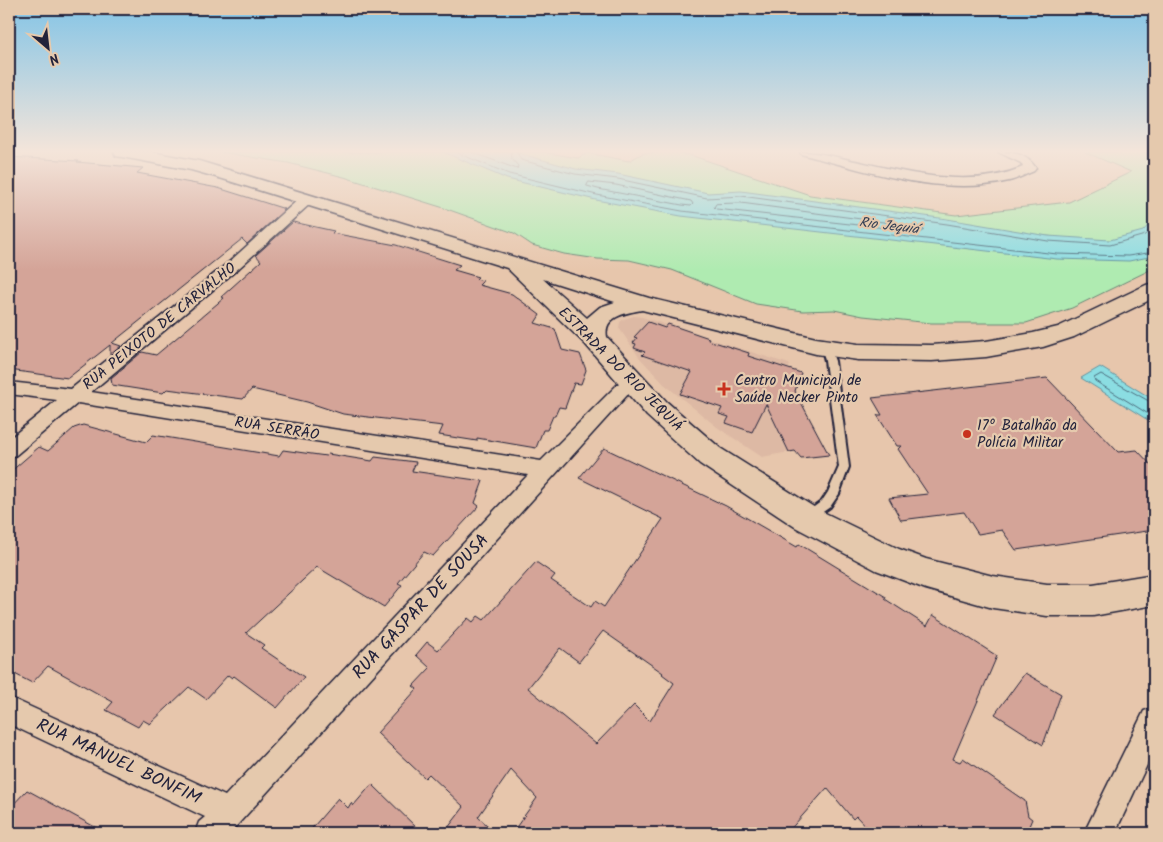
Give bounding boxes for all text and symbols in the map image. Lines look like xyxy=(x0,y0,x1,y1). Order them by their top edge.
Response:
north arrow xyxy=(22,22,72,72)
text: N xyxy=(44,47,63,70)
water label: Rio Jequiá xyxy=(858,211,924,241)
street label: RUA PEIXOTO DE CARVALHO xyxy=(77,257,242,397)
street label: ESTRADA DO RIO JEQUIÁ xyxy=(552,301,689,438)
place label: Centro Municipal de Saúde Necker Pinto xyxy=(735,369,862,410)
marker: Centro Municipal de Saúde Necker Pinto xyxy=(717,382,731,396)
street label: RUA SERRÃO xyxy=(233,410,321,448)
place label: 17º Batalhão da Polícia Militar xyxy=(977,414,1077,455)
marker: 17º Batalhão da Polícia Militar xyxy=(961,428,973,440)
street label: RUA GASPAR DE SOUSA xyxy=(345,527,497,687)
street label: RUA MANUEL BONFIM xyxy=(31,711,206,814)

